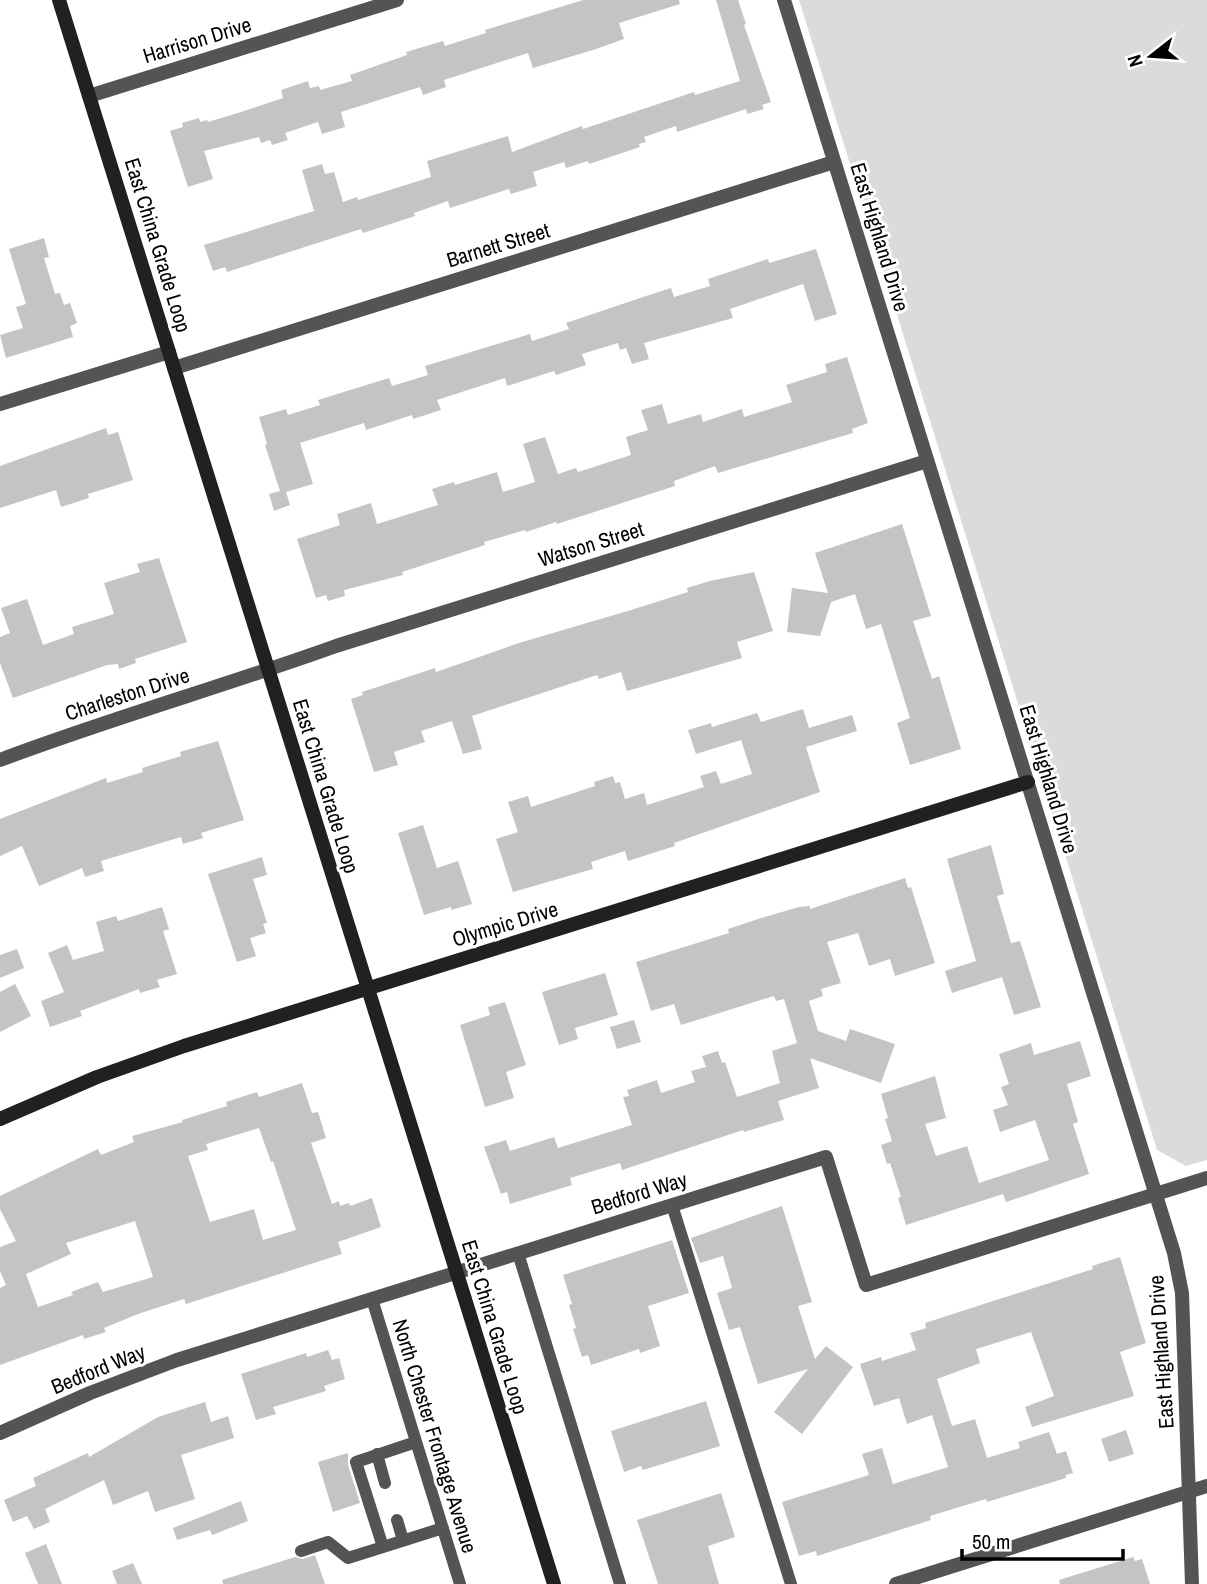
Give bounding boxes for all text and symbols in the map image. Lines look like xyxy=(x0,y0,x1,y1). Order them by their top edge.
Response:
street label: Harrison Drive xyxy=(139,10,255,70)
north arrow xyxy=(1116,21,1186,91)
text: N xyxy=(1121,52,1149,70)
street label: East China Grade Loop xyxy=(118,154,198,336)
street label: East Highland Drive xyxy=(844,159,916,315)
street label: Barnett Street xyxy=(443,216,553,274)
street label: Watson Street xyxy=(535,514,647,574)
street label: Charleston Drive xyxy=(61,660,193,728)
street label: East China Grade Loop xyxy=(286,695,366,877)
street label: East Highland Drive xyxy=(1013,701,1085,857)
street label: Olympic Drive xyxy=(449,894,561,954)
street label: Bedford Way xyxy=(587,1165,691,1221)
street label: East China Grade Loop xyxy=(455,1236,535,1418)
street label: East Highland Drive xyxy=(1141,1274,1181,1430)
street label: North Chester Frontage Avenue xyxy=(386,1316,484,1556)
street label: Bedford Way xyxy=(47,1337,150,1401)
scale bar xyxy=(962,1518,1123,1562)
text: 50 m xyxy=(972,1527,1010,1556)

